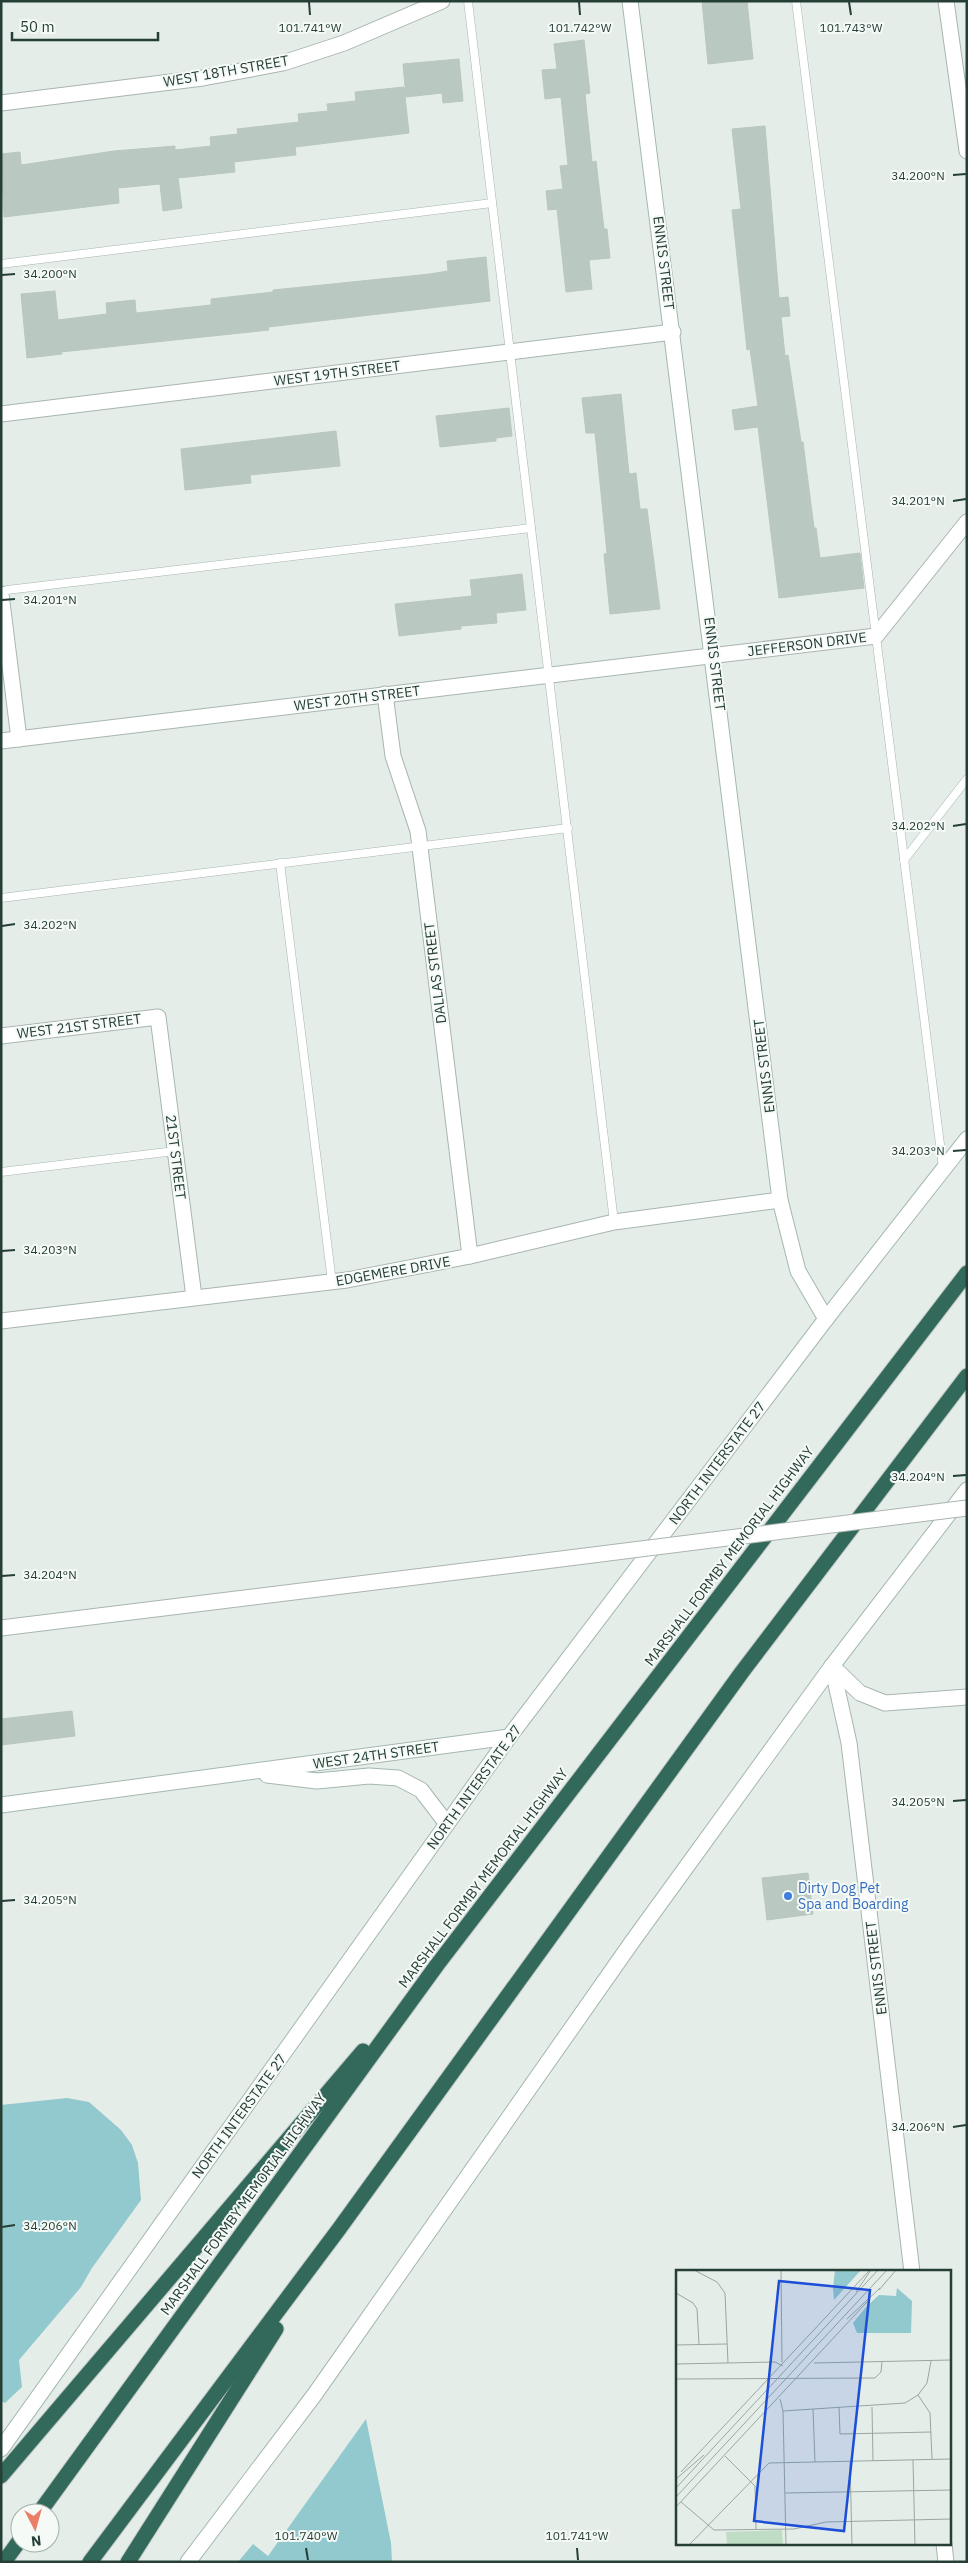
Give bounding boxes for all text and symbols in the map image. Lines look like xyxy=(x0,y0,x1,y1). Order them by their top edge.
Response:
scale bar xyxy=(12,10,159,42)
text: 50 m xyxy=(20,17,55,36)
text: 101.741°W xyxy=(279,20,342,35)
text: 101.742°W xyxy=(549,20,612,35)
text: 101.743°W xyxy=(820,20,883,35)
street label: WEST 18TH STREET xyxy=(162,51,290,91)
text: 34.200°N xyxy=(891,168,945,183)
street label: ENNIS STREET xyxy=(649,215,679,311)
text: 34.200°N xyxy=(23,266,77,281)
street label: WEST 19TH STREET xyxy=(273,356,401,390)
text: 34.201°N xyxy=(891,493,945,508)
text: 34.201°N xyxy=(23,592,77,607)
street label: ENNIS STREET xyxy=(700,616,730,712)
street label: JEFFERSON DRIVE xyxy=(746,628,868,660)
street label: WEST 20TH STREET xyxy=(293,681,421,715)
text: 34.202°N xyxy=(891,818,945,833)
text: 34.202°N xyxy=(23,917,77,932)
street label: DALLAS STREET xyxy=(420,921,450,1025)
street label: WEST 21ST STREET xyxy=(16,1009,142,1043)
street label: ENNIS STREET xyxy=(749,1018,779,1114)
street label: 21ST STREET xyxy=(162,1114,190,1200)
text: 34.203°N xyxy=(891,1143,945,1158)
text: 34.203°N xyxy=(23,1242,77,1257)
street label: EDGEMERE DRIVE xyxy=(334,1252,452,1290)
street label: NORTH INTERSTATE 27 xyxy=(665,1398,769,1528)
street label: MARSHALL FORMBY MEMORIAL HIGHWAY xyxy=(640,1442,818,1669)
text: 34.204°N xyxy=(891,1469,945,1484)
text: 34.204°N xyxy=(23,1567,77,1582)
street label: NORTH INTERSTATE 27 xyxy=(423,1721,525,1853)
street label: WEST 24TH STREET xyxy=(312,1737,440,1773)
street label: MARSHALL FORMBY MEMORIAL HIGHWAY xyxy=(394,1764,572,1991)
text: 34.205°N xyxy=(891,1794,945,1809)
place label: Dirty Dog Pet Spa and Boarding xyxy=(798,1879,909,1913)
marker: Dirty Dog Pet Spa and Boarding xyxy=(782,1890,794,1902)
text: 34.205°N xyxy=(23,1892,77,1907)
street label: ENNIS STREET xyxy=(861,1920,891,2016)
street label: NORTH INTERSTATE 27 xyxy=(188,2050,290,2182)
street label: MARSHALL FORMBY MEMORIAL HIGHWAY xyxy=(156,2089,330,2319)
text: 34.206°N xyxy=(891,2119,945,2134)
text: 34.206°N xyxy=(23,2218,77,2233)
inset map xyxy=(676,2270,950,2546)
north arrow xyxy=(10,2503,60,2553)
text: 101.740°W xyxy=(275,2528,338,2543)
text: 101.741°W xyxy=(546,2528,609,2543)
text: N xyxy=(30,2531,42,2550)

